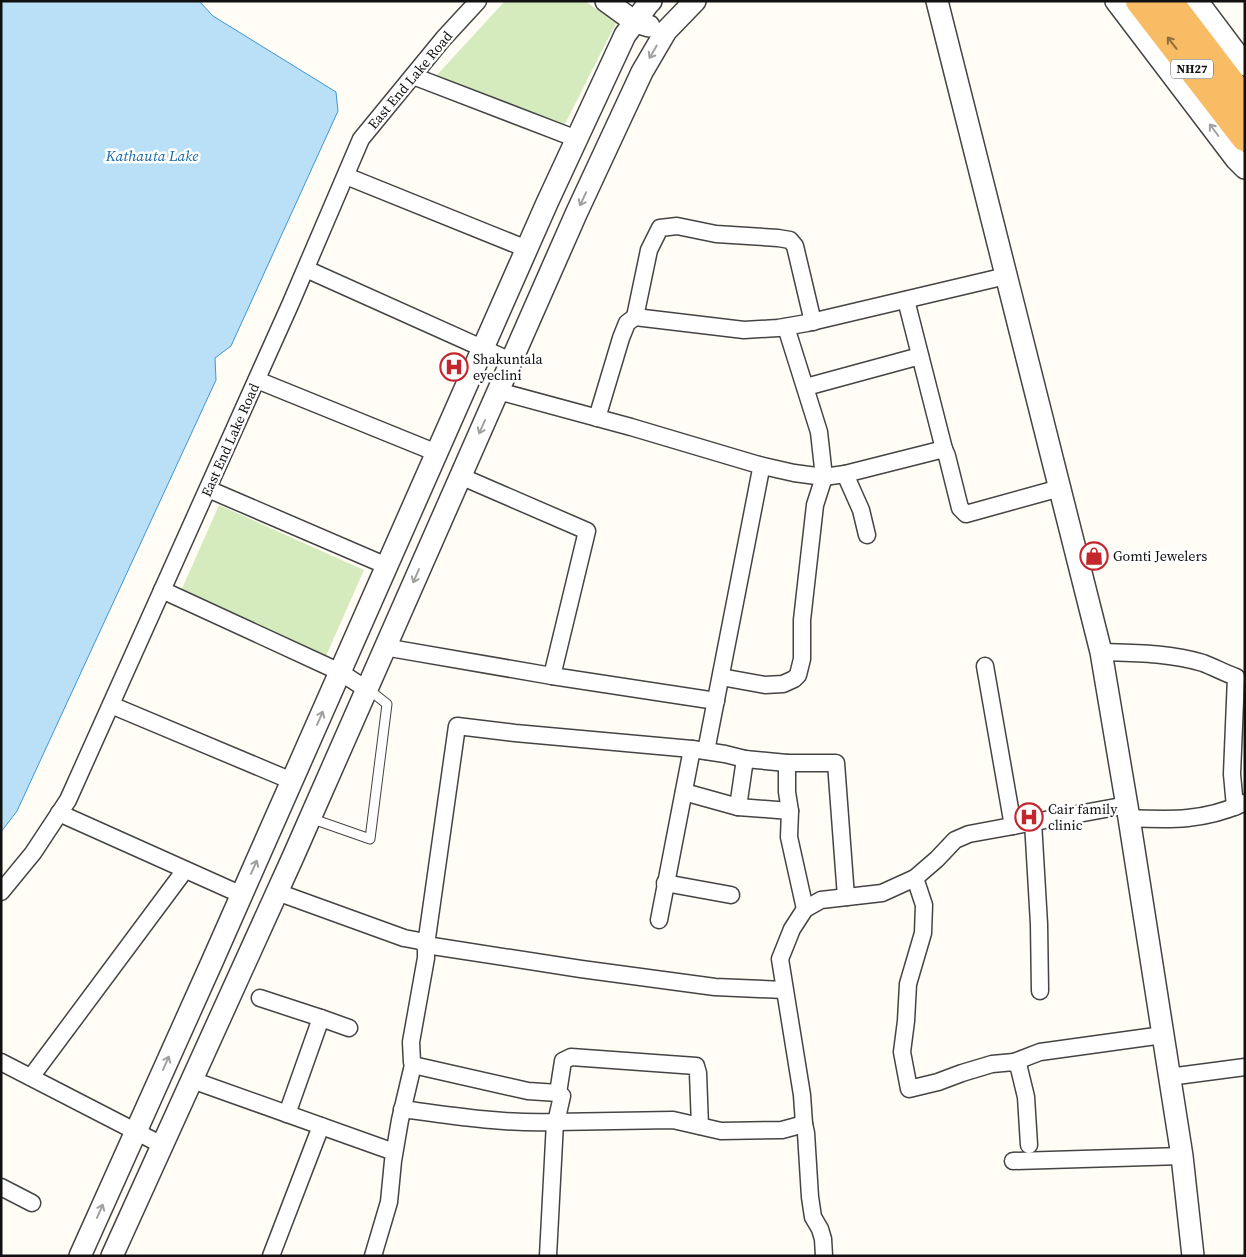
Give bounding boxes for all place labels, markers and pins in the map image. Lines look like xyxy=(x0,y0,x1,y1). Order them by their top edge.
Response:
place label: Shakuntala eyeclini xyxy=(473,349,544,385)
hospital icon: Shakuntala eyeclini xyxy=(439,352,469,382)
shop icon: Gomti Jewelers xyxy=(1079,541,1109,571)
place label: Gomti Jewelers xyxy=(1113,546,1207,566)
place label: Cair family clinic xyxy=(1048,799,1118,835)
hospital icon: Cair family clinic xyxy=(1014,802,1044,832)

